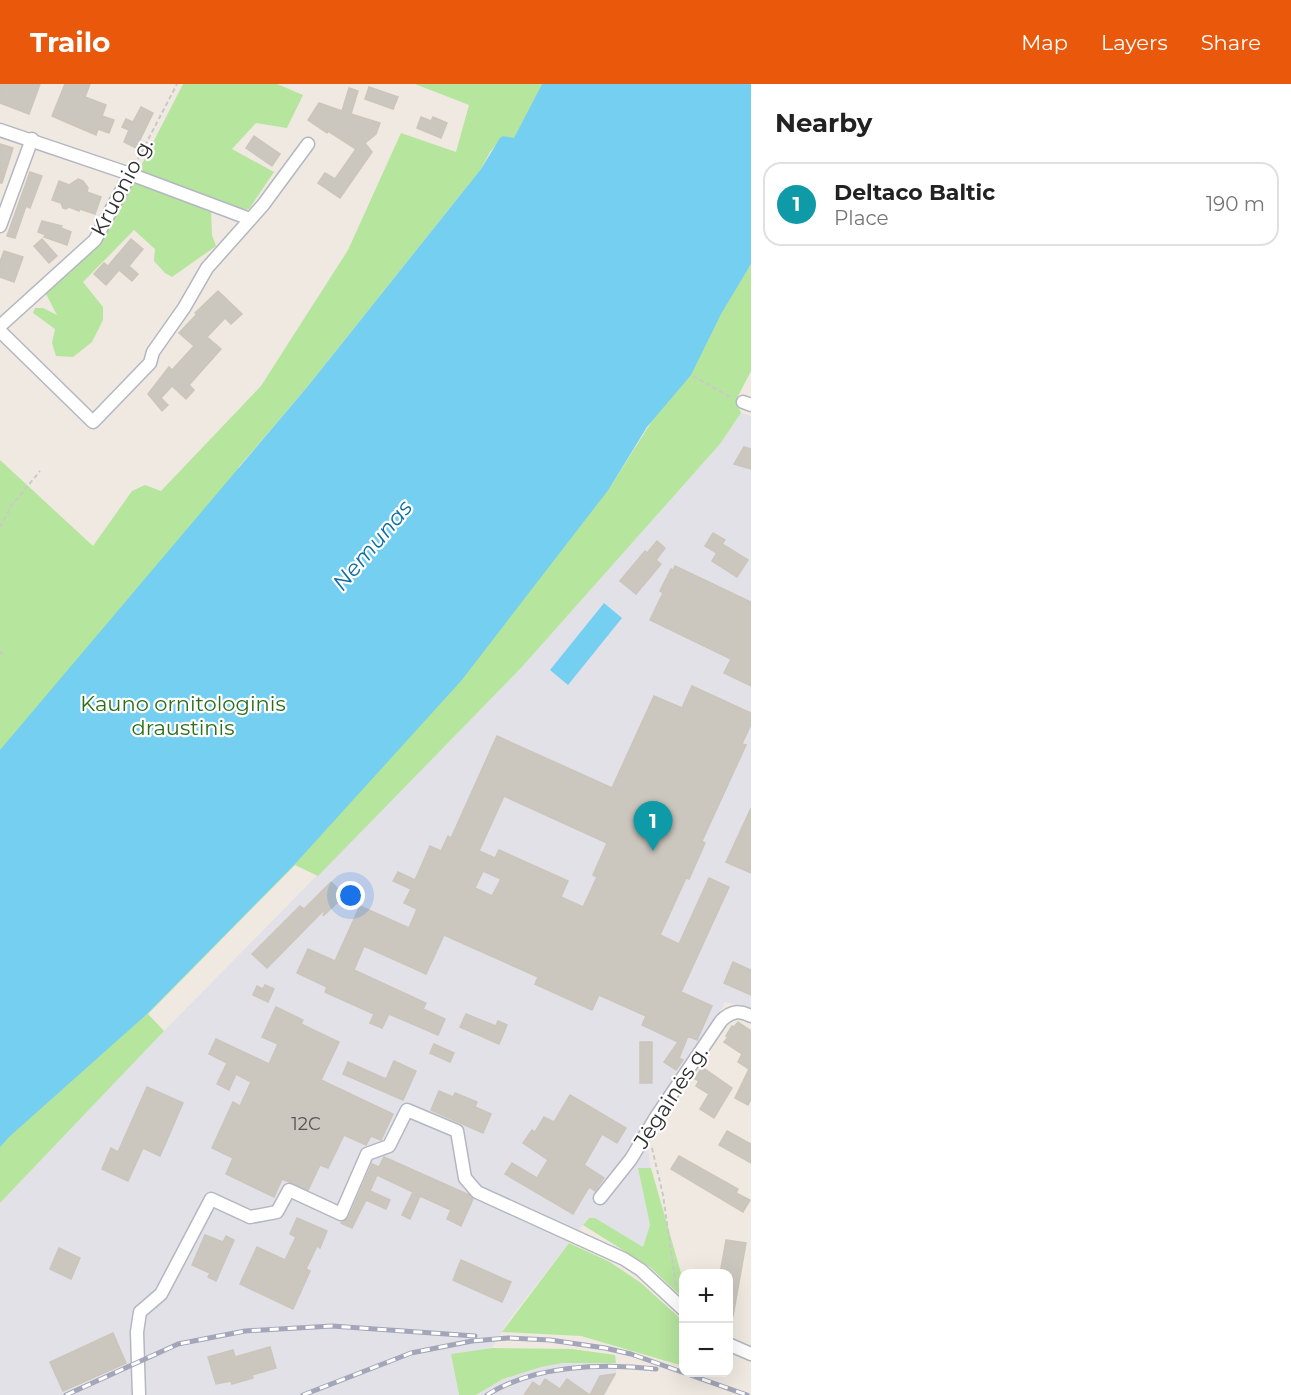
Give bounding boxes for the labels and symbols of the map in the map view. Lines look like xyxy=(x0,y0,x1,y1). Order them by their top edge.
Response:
street label: Kruonio g. xyxy=(85,133,158,240)
water label: Nemunas xyxy=(327,494,418,596)
park label: Kauno ornitologinis draustinis xyxy=(80,691,286,740)
pin: 1 xyxy=(634,802,672,851)
your location xyxy=(336,881,365,910)
street label: Jėgainės g. xyxy=(628,1041,713,1153)
house number: 12C xyxy=(291,1113,321,1135)

